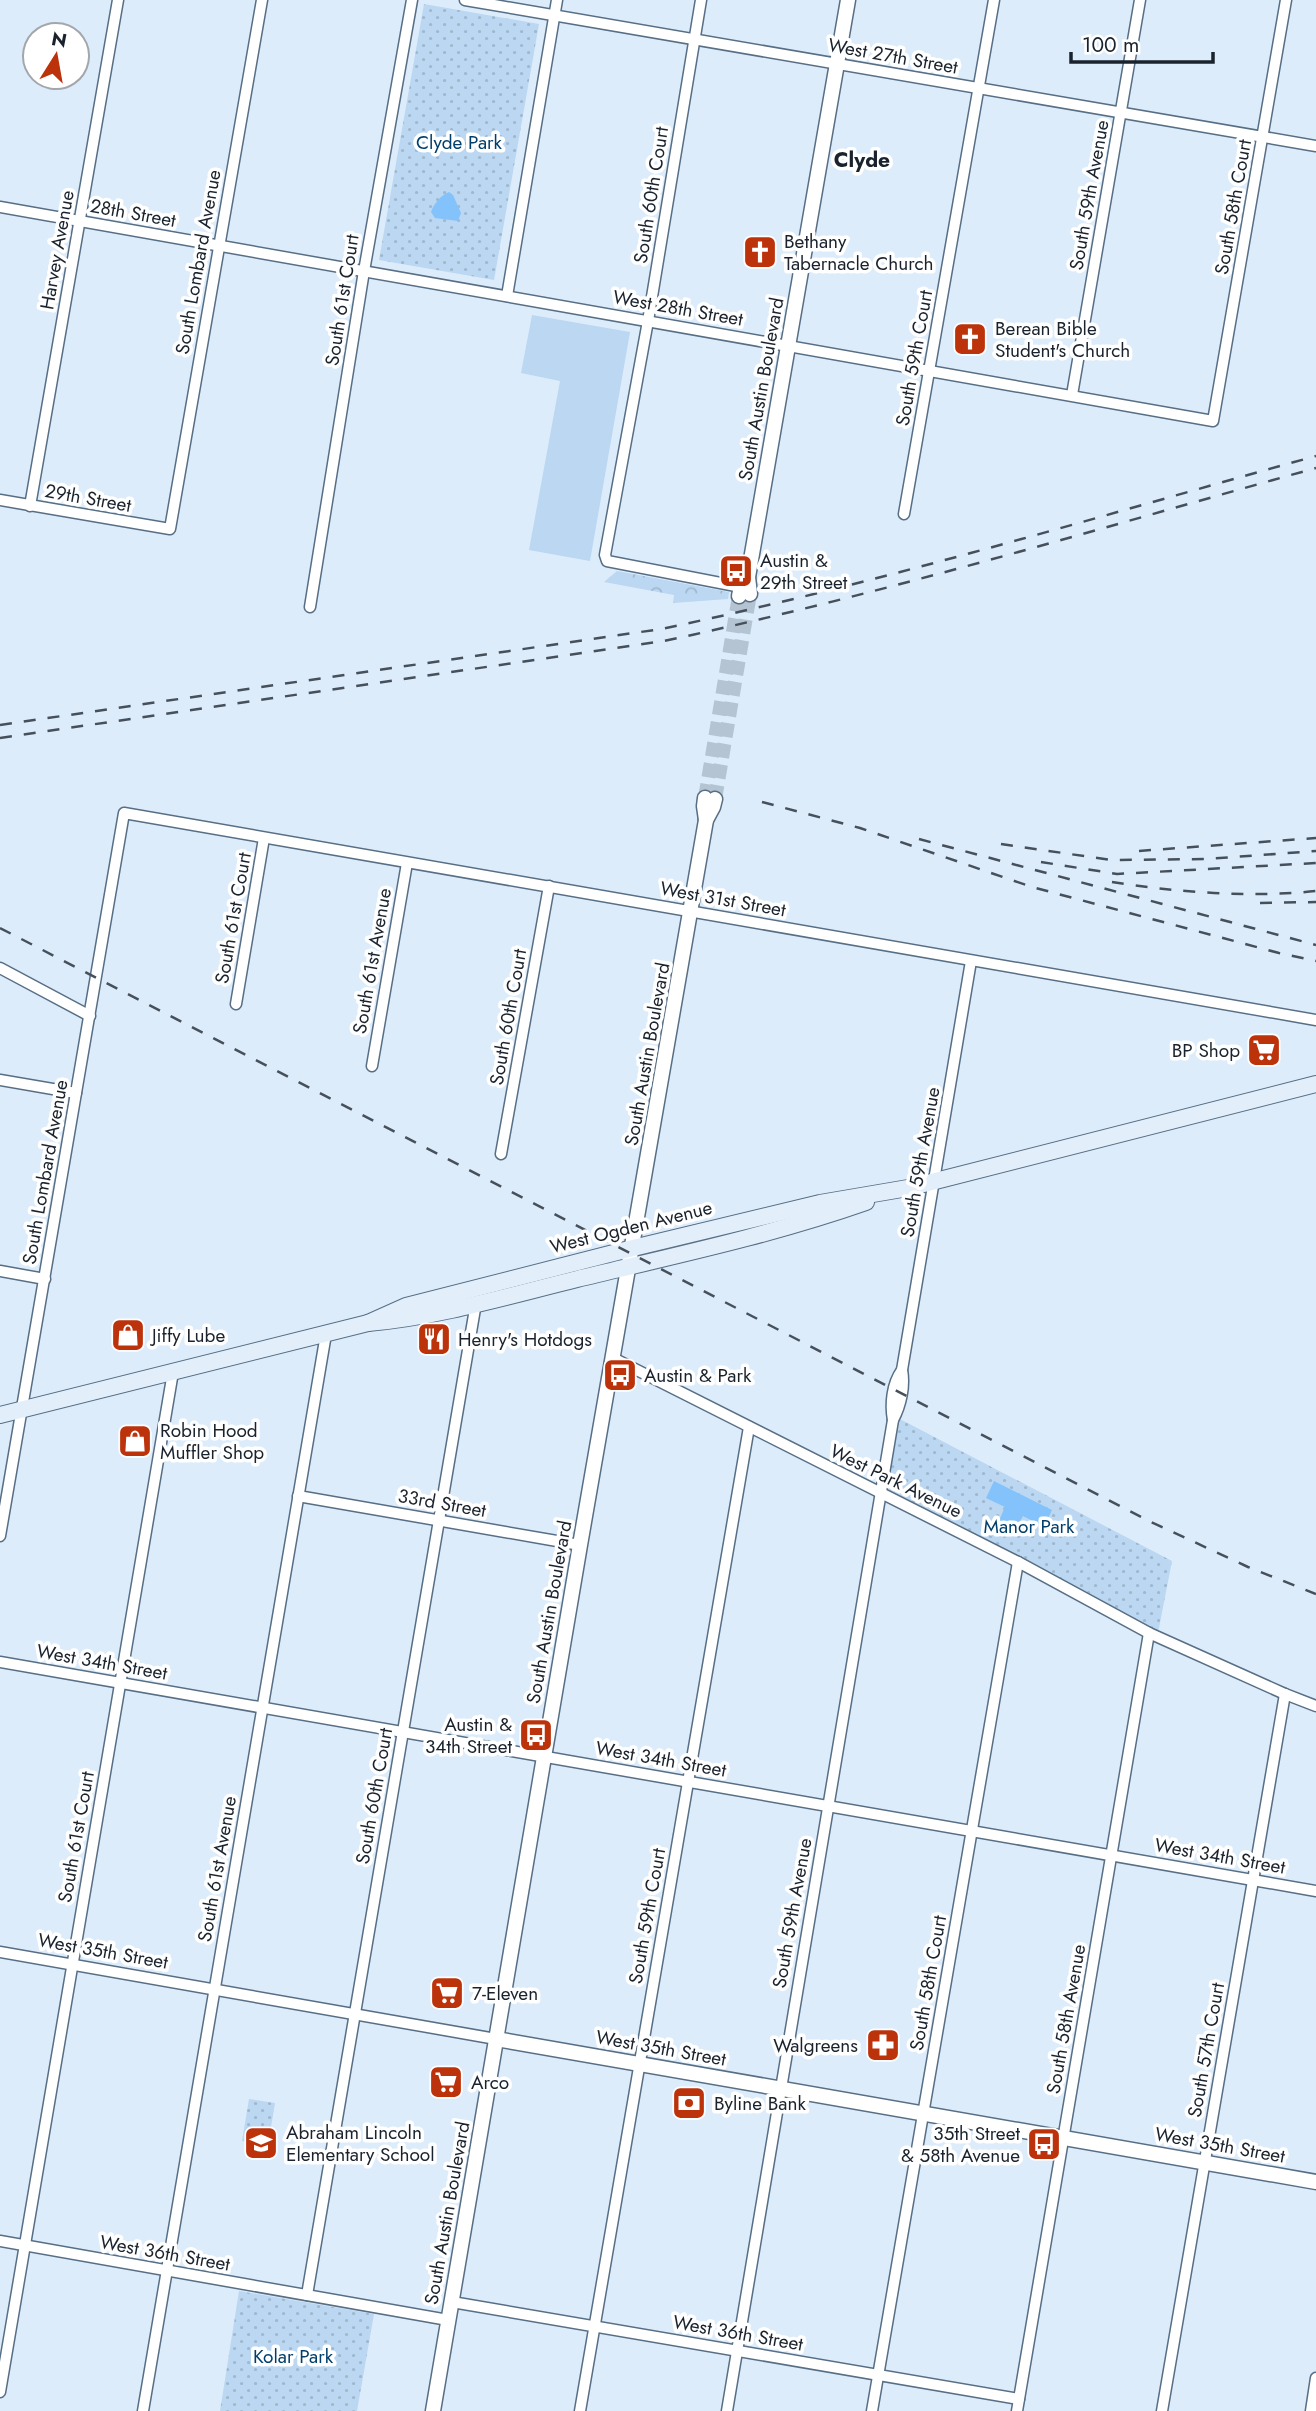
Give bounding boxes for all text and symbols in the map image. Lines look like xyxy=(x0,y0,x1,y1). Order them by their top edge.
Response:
north arrow xyxy=(21,21,91,91)
scale bar xyxy=(1071,21,1213,65)
text: N xyxy=(49,25,69,54)
text: 100 m xyxy=(1082,30,1139,60)
street label: West 27th Street xyxy=(826,31,960,81)
street label: South 59th Avenue xyxy=(1063,118,1116,272)
street label: South 60th Court xyxy=(627,124,675,265)
park label: Clyde Park xyxy=(416,129,503,156)
street label: South 58th Court xyxy=(1208,137,1258,277)
district label: Clyde xyxy=(834,145,890,175)
street label: South Lombard Avenue xyxy=(168,167,228,356)
street label: Harvey Avenue xyxy=(33,188,81,312)
street label: 28th Street xyxy=(88,192,178,234)
place label: Bethany Tabernacle Church xyxy=(784,228,934,277)
street label: South 61st Court xyxy=(318,232,366,368)
church icon: Bethany Tabernacle Church xyxy=(741,233,779,271)
street label: West 28th Street xyxy=(611,283,746,333)
street label: South 59th Court xyxy=(889,288,939,428)
street label: South Austin Boulevard xyxy=(732,295,790,483)
place label: Berean Bible Student's Church xyxy=(995,315,1130,364)
church icon: Berean Bible Student's Church xyxy=(951,320,989,358)
street label: 29th Street xyxy=(43,477,134,519)
place label: Austin & 29th Street xyxy=(760,547,848,596)
bus stop icon: Austin & 29th Street xyxy=(717,552,755,590)
street label: South 61st Court xyxy=(208,850,258,986)
street label: West 31st Street xyxy=(658,875,788,923)
street label: South 61st Avenue xyxy=(346,886,398,1036)
street label: South 60th Court xyxy=(483,946,533,1087)
street label: South Austin Boulevard xyxy=(618,960,676,1148)
supermarket icon: BP Shop xyxy=(1245,1031,1283,1069)
place label: BP Shop xyxy=(1172,1037,1240,1064)
street label: South Lombard Avenue xyxy=(15,1077,75,1266)
street label: South 59th Avenue xyxy=(894,1085,947,1239)
street label: West Ogden Avenue xyxy=(547,1194,715,1260)
shop icon: Jiffy Lube xyxy=(109,1316,147,1354)
restaurant icon: Henry's Hotdogs xyxy=(415,1320,453,1358)
place label: Jiffy Lube xyxy=(149,1322,225,1349)
place label: Henry's Hotdogs xyxy=(458,1326,592,1353)
bus stop icon: Austin & Park xyxy=(601,1356,639,1394)
place label: Austin & Park xyxy=(644,1362,752,1389)
place label: Robin Hood Muffler Shop xyxy=(160,1417,264,1466)
shop icon: Robin Hood Muffler Shop xyxy=(116,1422,154,1460)
street label: West Park Avenue xyxy=(825,1437,967,1525)
street label: 33rd Street xyxy=(396,1482,489,1524)
park label: Manor Park xyxy=(984,1513,1075,1540)
street label: South Austin Boulevard xyxy=(520,1518,578,1706)
street label: West 34th Street xyxy=(35,1637,170,1687)
place label: Austin & 34th Street xyxy=(425,1711,512,1760)
bus stop icon: Austin & 34th Street xyxy=(517,1716,555,1754)
street label: South 60th Court xyxy=(349,1725,399,1866)
street label: West 34th Street xyxy=(594,1734,729,1784)
street label: South 61st Court xyxy=(51,1769,101,1905)
street label: South 61st Avenue xyxy=(191,1794,243,1944)
street label: West 34th Street xyxy=(1153,1831,1288,1881)
street label: South 59th Avenue xyxy=(766,1836,819,1990)
street label: South 59th Court xyxy=(622,1846,672,1986)
street label: South 58th Court xyxy=(903,1913,953,2053)
street label: West 35th Street xyxy=(36,1926,171,1976)
street label: South 58th Avenue xyxy=(1040,1942,1092,2096)
supermarket icon: 7-Eleven xyxy=(428,1974,466,2012)
place label: 7-Eleven xyxy=(472,1980,538,2007)
street label: South 57th Court xyxy=(1181,1980,1231,2119)
street label: West 35th Street xyxy=(594,2023,729,2073)
pharmacy icon: Walgreens xyxy=(864,2026,902,2064)
place label: Walgreens xyxy=(773,2032,858,2059)
supermarket icon: Arco xyxy=(427,2063,465,2101)
place label: Arco xyxy=(471,2069,509,2096)
bank icon: Byline Bank xyxy=(670,2084,708,2122)
place label: Byline Bank xyxy=(714,2090,806,2117)
place label: Abraham Lincoln Elementary School xyxy=(286,2119,435,2168)
street label: South Austin Boulevard xyxy=(418,2119,476,2307)
place label: 35th Street & 58th Avenue xyxy=(901,2120,1020,2169)
street label: West 35th Street xyxy=(1153,2120,1288,2170)
school or university icon: Abraham Lincoln Elementary School xyxy=(242,2124,280,2162)
bus stop icon: 35th Street & 58th Avenue xyxy=(1025,2125,1063,2163)
street label: West 36th Street xyxy=(98,2228,233,2278)
street label: West 36th Street xyxy=(671,2308,806,2358)
park label: Kolar Park xyxy=(253,2343,334,2370)

